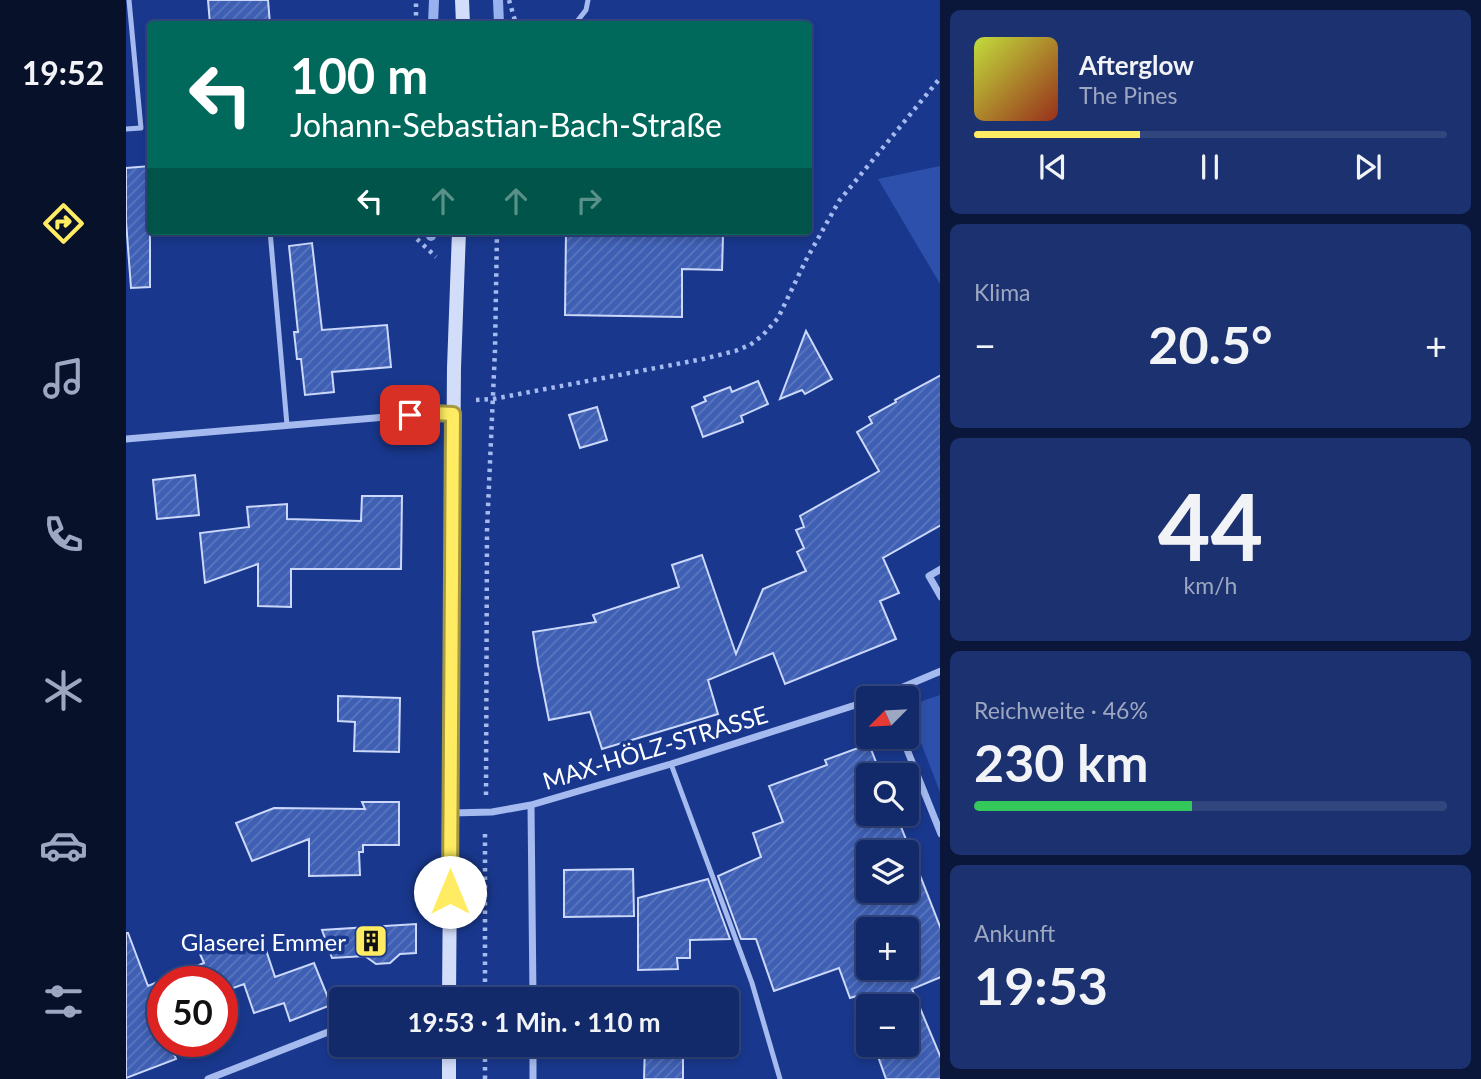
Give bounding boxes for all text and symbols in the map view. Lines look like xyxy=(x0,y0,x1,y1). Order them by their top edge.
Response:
text: 100 m xyxy=(290,46,428,104)
icon: left xyxy=(175,49,266,140)
text: Afterglow xyxy=(1079,49,1194,81)
text: 19:52 xyxy=(22,53,104,92)
text: The Pines xyxy=(1079,81,1177,109)
text: Johann-Sebastian-Bach-Straße xyxy=(290,105,722,144)
icon: previous xyxy=(1034,148,1072,186)
icon: pause xyxy=(1191,148,1229,186)
icon: next xyxy=(1349,148,1387,186)
icon: left xyxy=(351,182,389,220)
icon: ahead xyxy=(424,182,462,220)
icon: ahead xyxy=(497,182,535,220)
icon: right xyxy=(570,182,608,220)
icon: directions xyxy=(39,199,88,248)
text: Klima xyxy=(974,278,1031,306)
text: 20.5° xyxy=(1148,313,1273,375)
text: − xyxy=(974,322,996,368)
text: + xyxy=(1425,322,1447,368)
icon: music xyxy=(39,354,88,403)
pin xyxy=(380,385,440,445)
icon: arrive xyxy=(391,396,429,434)
text: 44 xyxy=(1158,471,1263,580)
icon: phone xyxy=(39,510,88,559)
text: km/h xyxy=(1184,571,1237,599)
icon: climate xyxy=(39,666,88,715)
north arrow xyxy=(856,686,919,749)
map controls xyxy=(856,686,919,1057)
text: Reichweite · 46% xyxy=(974,696,1148,724)
street label: MAX-HÖLZ-STRASSE xyxy=(539,699,771,795)
text: 230 km xyxy=(974,731,1148,793)
button: search xyxy=(856,763,919,826)
icon: car xyxy=(39,821,88,870)
button: layers xyxy=(856,840,919,903)
position arrow xyxy=(413,855,487,929)
button: + xyxy=(856,917,919,980)
text: Ankunft xyxy=(974,919,1055,947)
building icon: Glaserei Emmer xyxy=(352,922,390,960)
place label: Glaserei Emmer xyxy=(181,927,346,956)
text: 19:53 xyxy=(974,954,1108,1016)
speed limit sign: 50 xyxy=(147,966,238,1057)
icon: filters xyxy=(39,977,88,1026)
button: − xyxy=(856,994,919,1057)
text: 19:53 · 1 Min. · 110 m xyxy=(407,1006,661,1038)

